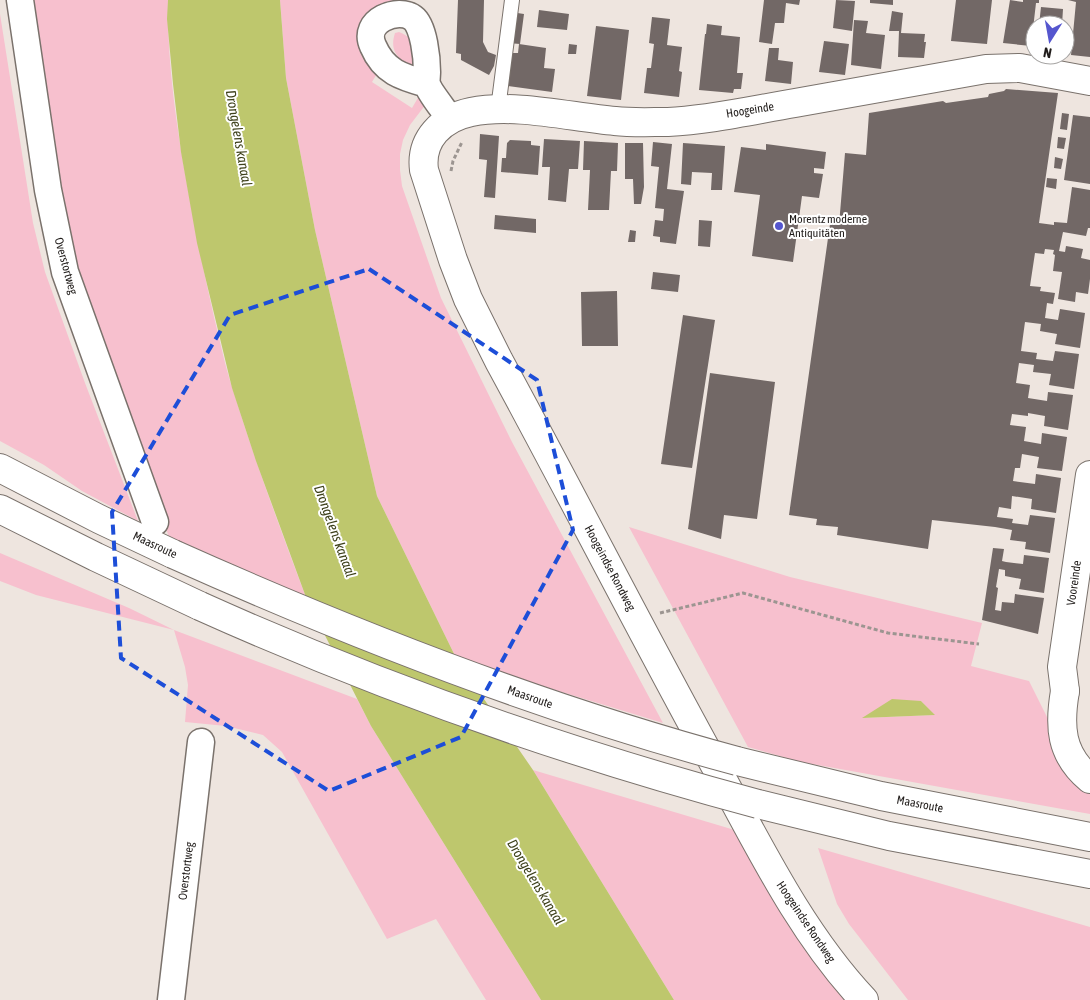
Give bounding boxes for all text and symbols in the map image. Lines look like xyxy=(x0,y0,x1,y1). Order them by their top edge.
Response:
north arrow xyxy=(1025,15,1075,65)
text: N xyxy=(1042,44,1053,61)
water label: Drongelens kanaal xyxy=(223,89,255,187)
street label: Hoogeinde xyxy=(725,99,775,121)
place label: Morentz moderne Antiquitäten xyxy=(789,212,867,240)
marker: Morentz moderne Antiquitäten xyxy=(773,220,785,232)
street label: Overstortweg xyxy=(52,236,81,297)
water label: Drongelens kanaal xyxy=(311,483,359,580)
street label: Hoogeindse Rondweg xyxy=(582,523,639,614)
street label: Maasroute xyxy=(131,529,179,561)
street label: Vooreinde xyxy=(1064,559,1084,607)
street label: Maasroute xyxy=(505,683,555,711)
street label: Maasroute xyxy=(895,793,945,815)
water label: Drongelens kanaal xyxy=(504,836,568,928)
street label: Overstortweg xyxy=(175,840,197,901)
street label: Hoogeindse Rondweg xyxy=(774,879,839,966)

